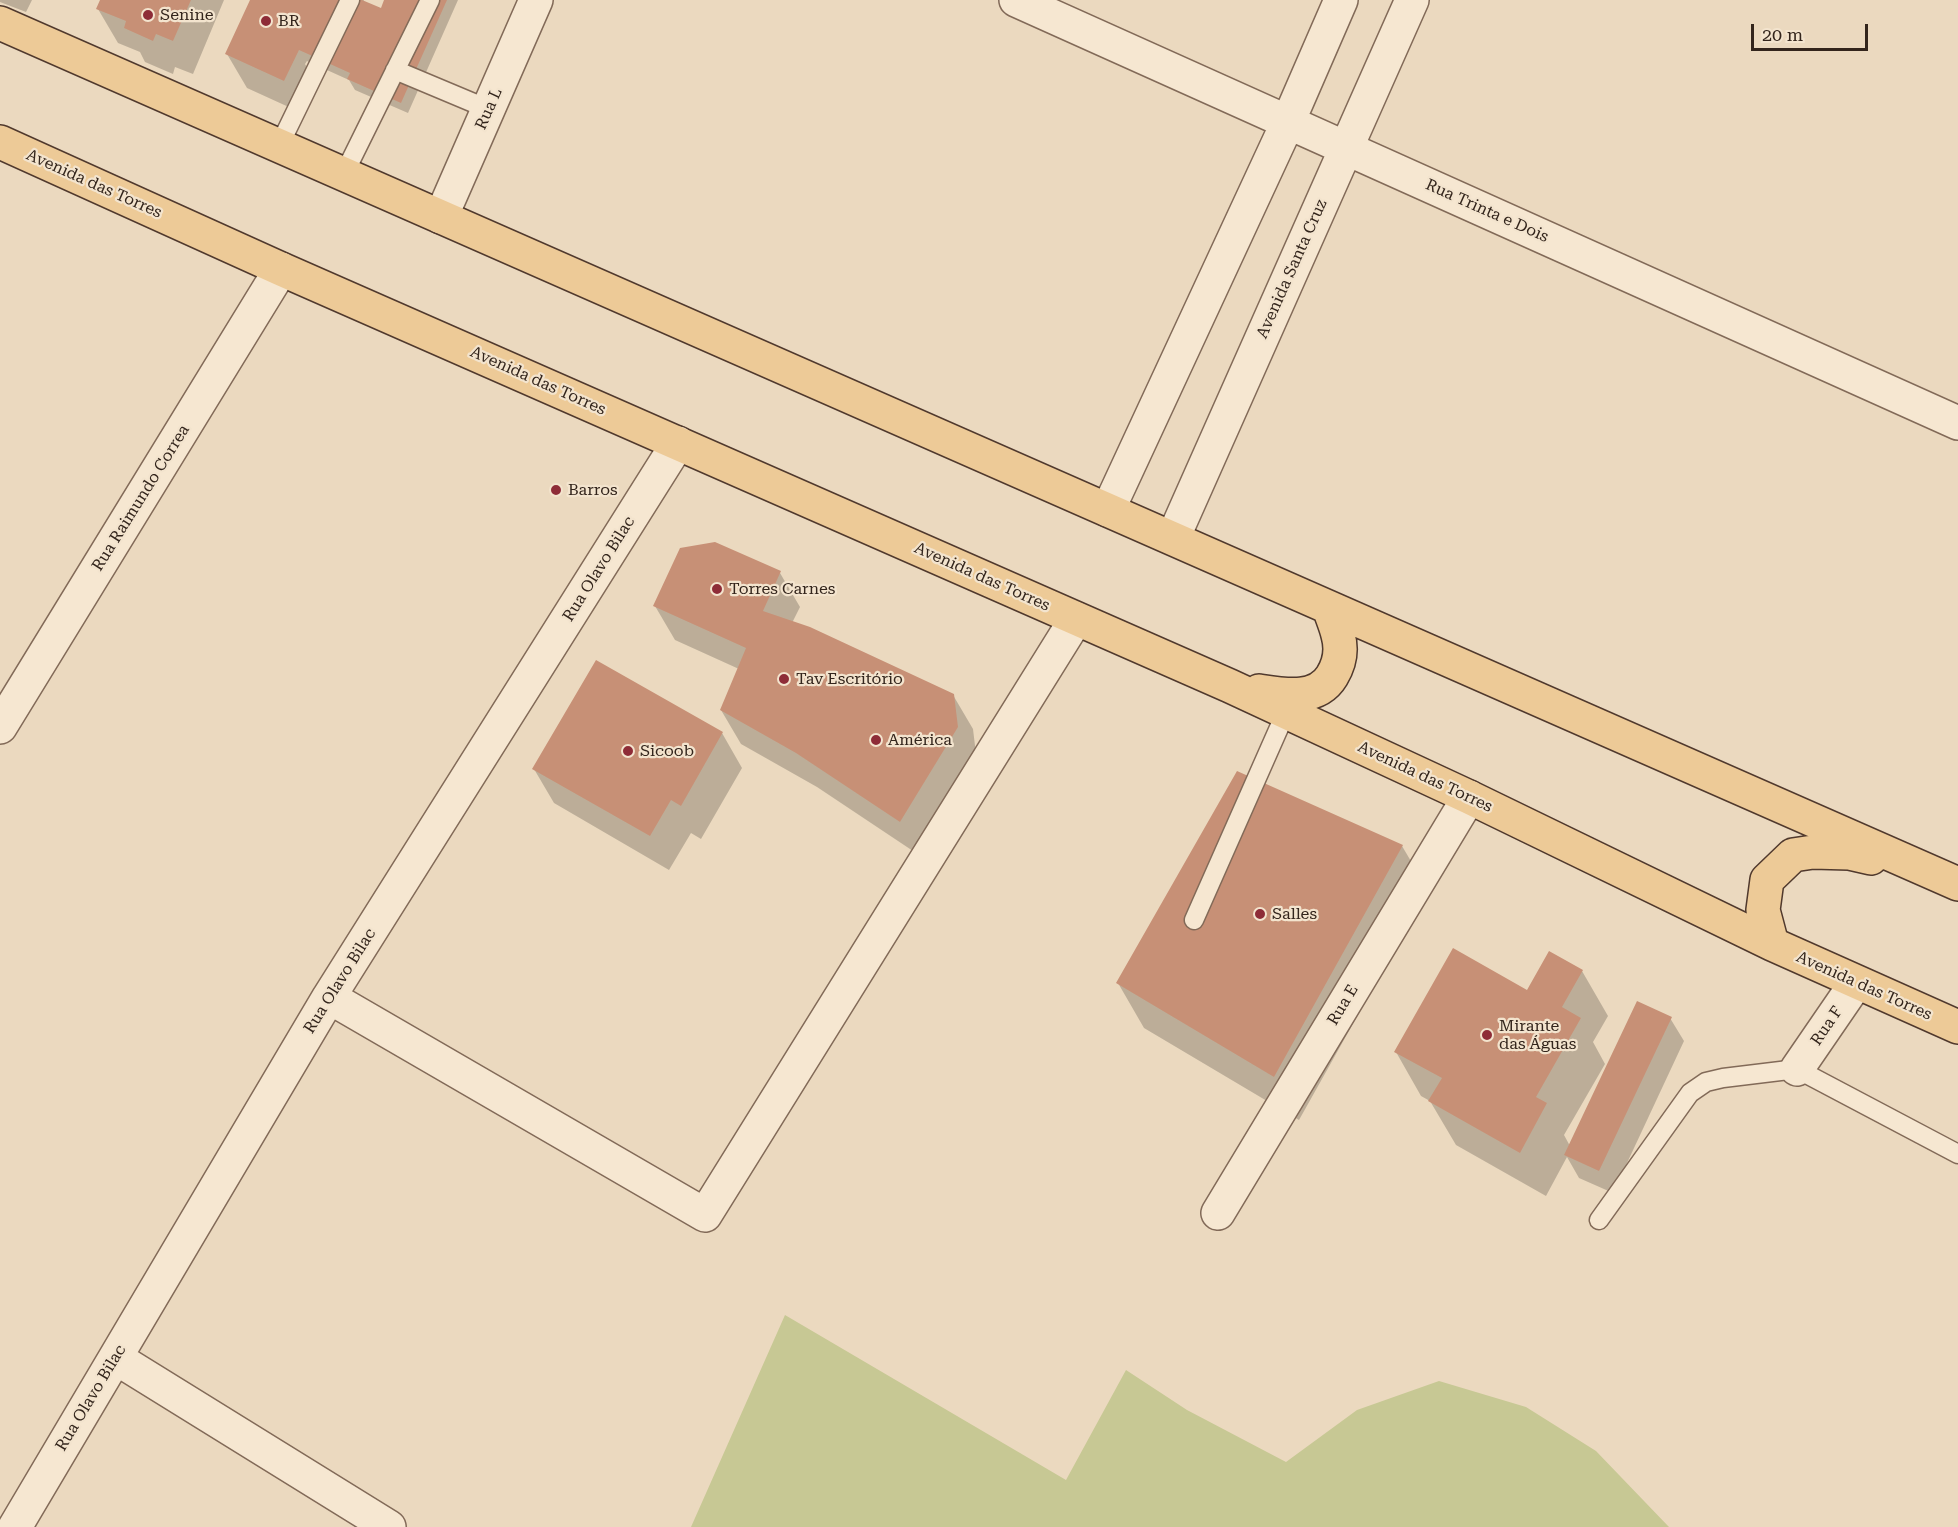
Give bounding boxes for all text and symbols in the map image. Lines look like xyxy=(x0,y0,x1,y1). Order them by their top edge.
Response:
place label: Senine xyxy=(160,5,214,25)
marker: Senine xyxy=(141,8,155,22)
place label: BR xyxy=(278,11,300,31)
scale bar xyxy=(1754,12,1871,50)
marker: BR xyxy=(259,14,273,28)
text: 20 m xyxy=(1762,24,1803,45)
street label: Rua L xyxy=(471,85,507,133)
street label: Avenida das Torres xyxy=(23,145,165,223)
street label: Rua Trinta e Dois xyxy=(1423,175,1551,247)
street label: Avenida Santa Cruz xyxy=(1253,197,1331,341)
street label: Avenida das Torres xyxy=(467,342,609,420)
street label: Rua Raimundo Correa xyxy=(88,421,194,575)
place label: Barros xyxy=(568,480,618,500)
marker: Barros xyxy=(549,483,563,497)
street label: Rua Olavo Bilac xyxy=(559,513,639,625)
street label: Avenida das Torres xyxy=(911,538,1053,616)
place label: Torres Carnes xyxy=(729,579,835,599)
marker: Torres Carnes xyxy=(710,582,724,596)
place label: Tav Escritório xyxy=(796,669,903,689)
marker: Tav Escritório xyxy=(777,672,791,686)
place label: América xyxy=(888,730,952,750)
marker: América xyxy=(869,733,883,747)
street label: Avenida das Torres xyxy=(1355,737,1495,817)
place label: Sicoob xyxy=(640,741,694,761)
marker: Sicoob xyxy=(621,744,635,758)
place label: Salles xyxy=(1272,904,1317,924)
marker: Salles xyxy=(1253,907,1267,921)
street label: Rua Olavo Bilac xyxy=(300,925,380,1037)
street label: Avenida das Torres xyxy=(1793,947,1935,1025)
street label: Rua E xyxy=(1324,981,1362,1029)
street label: Rua F xyxy=(1807,1003,1847,1049)
place label: Mirante das Águas xyxy=(1499,1016,1576,1054)
marker: Mirante das Águas xyxy=(1480,1028,1494,1042)
street label: Rua Olavo Bilac xyxy=(52,1341,130,1455)

